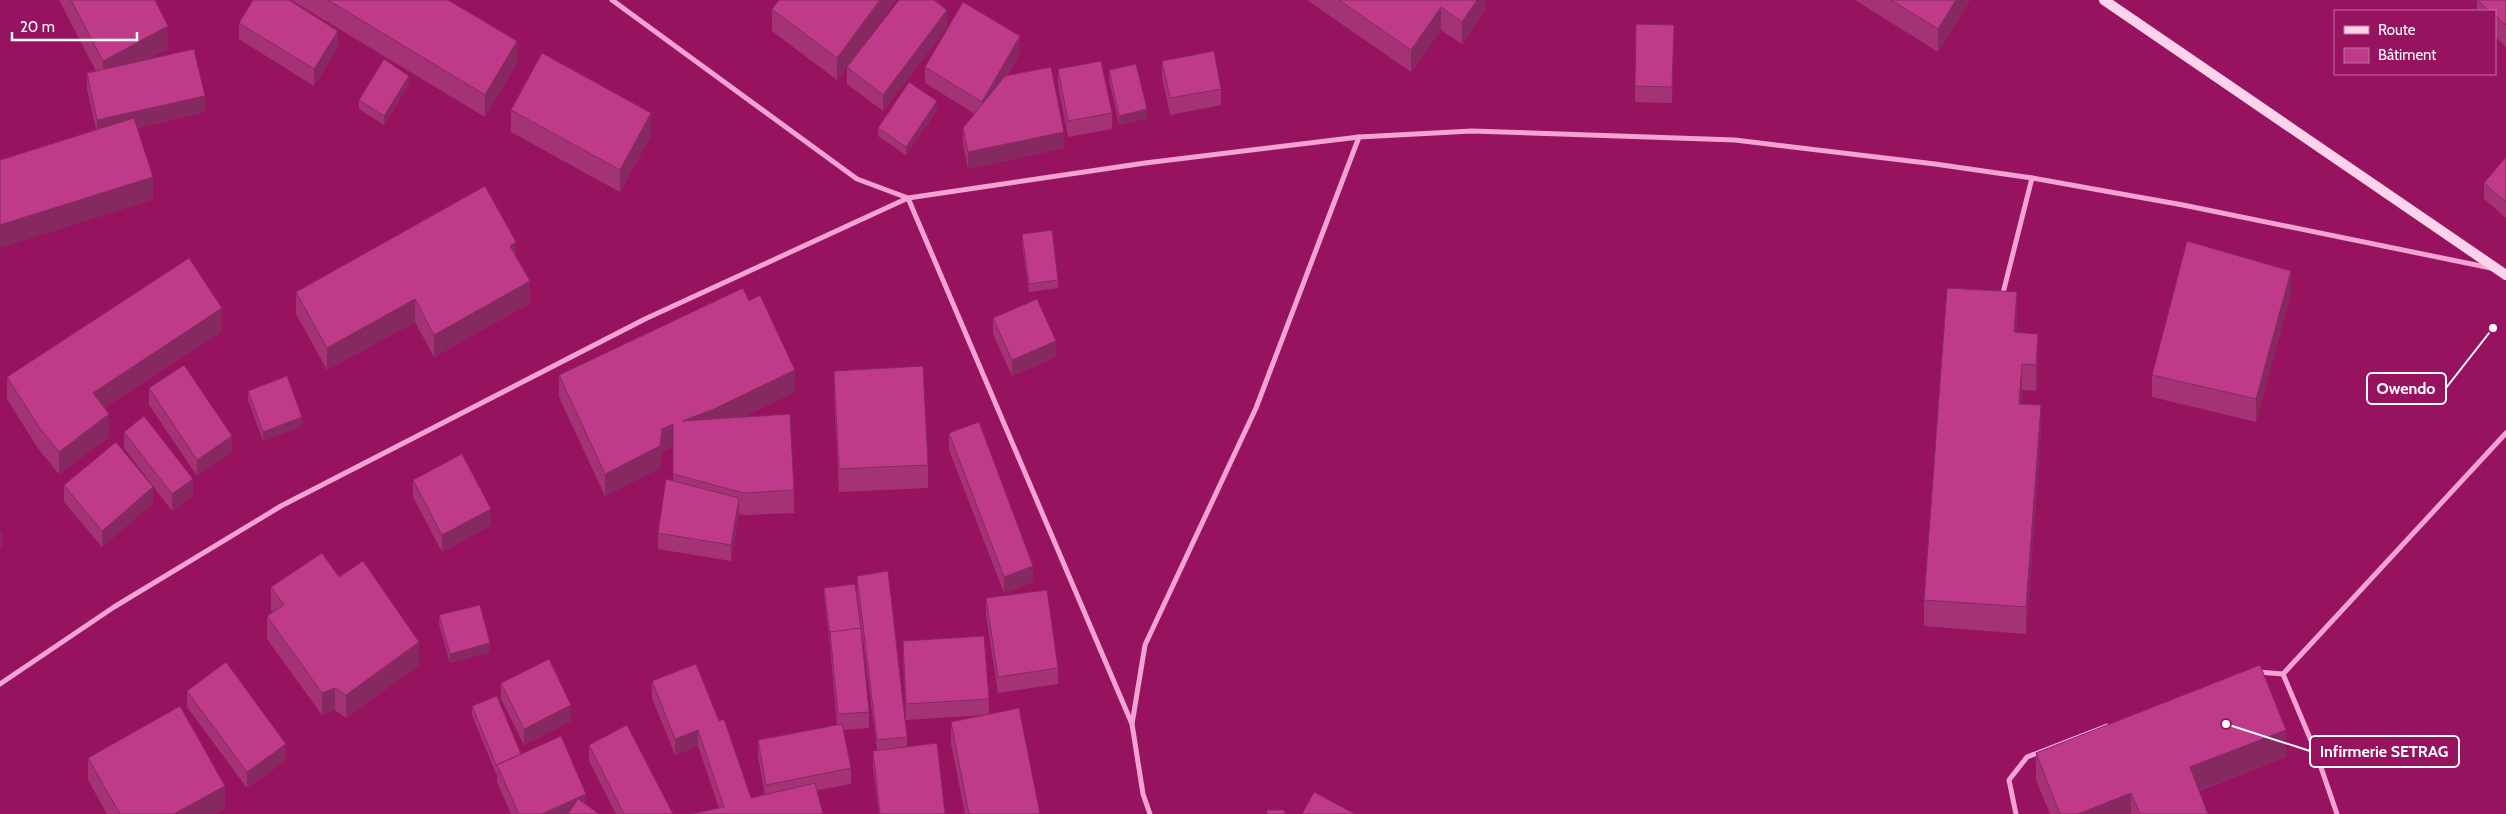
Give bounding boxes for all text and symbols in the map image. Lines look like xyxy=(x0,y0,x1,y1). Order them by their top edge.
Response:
scale bar xyxy=(12,10,138,42)
legend xyxy=(2334,10,2496,75)
text: 20 m xyxy=(20,18,55,36)
text: Route xyxy=(2378,21,2416,39)
text: Bâtiment xyxy=(2378,46,2436,64)
callout: Owendo xyxy=(2367,373,2446,404)
text: Owendo xyxy=(2376,379,2436,398)
callout: Infirmerie SETRAG xyxy=(2310,736,2459,767)
text: Infirmerie SETRAG xyxy=(2320,742,2448,761)

